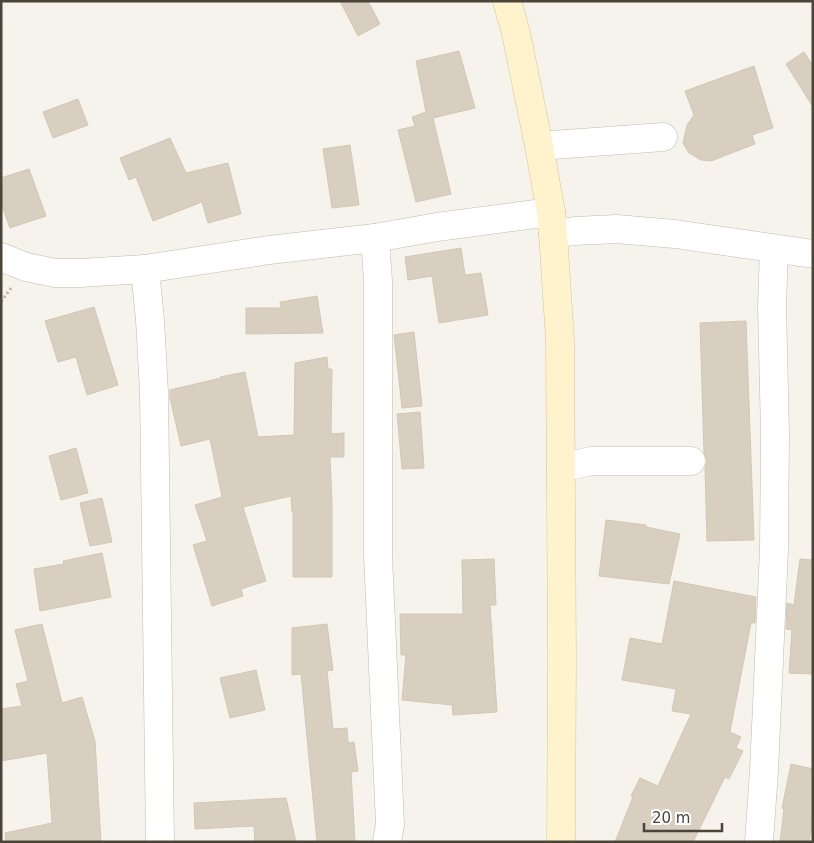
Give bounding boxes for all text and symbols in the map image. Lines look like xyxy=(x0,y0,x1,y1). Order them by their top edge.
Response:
scale bar xyxy=(644,800,722,832)
text: 20 m xyxy=(652,809,690,827)

